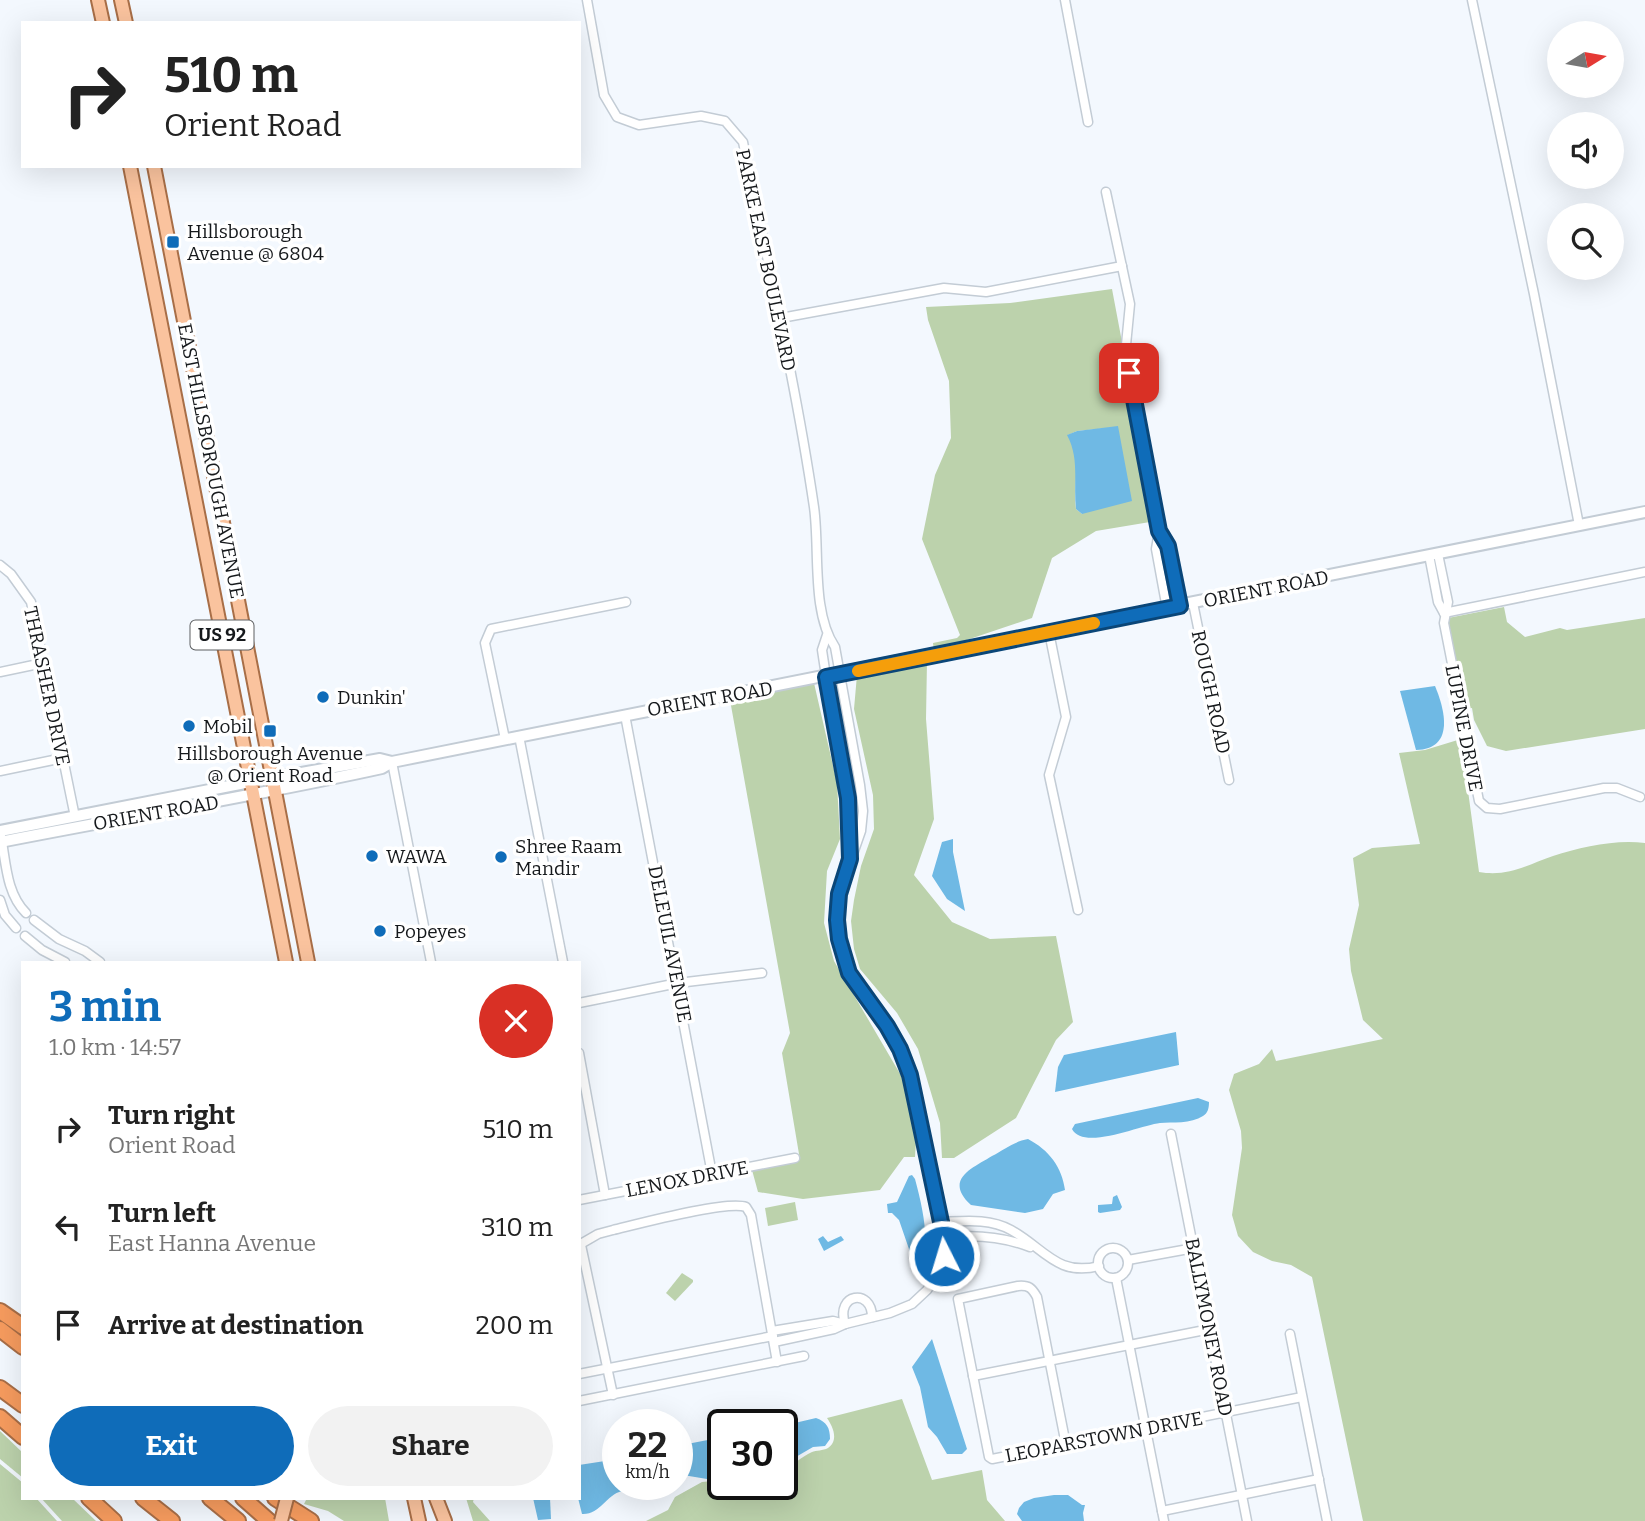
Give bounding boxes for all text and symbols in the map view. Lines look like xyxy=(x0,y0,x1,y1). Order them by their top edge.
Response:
north arrow xyxy=(1547,21,1624,98)
map controls xyxy=(1547,21,1624,280)
text: 510 m xyxy=(164,46,298,105)
icon: right xyxy=(49,49,140,140)
text: Orient Road xyxy=(164,106,342,144)
button: sound xyxy=(1547,112,1624,189)
street label: PARKE EAST BOULEVARD xyxy=(731,147,801,373)
button: search xyxy=(1547,203,1624,280)
place label: Hillsborough Avenue @ 6804 xyxy=(187,220,324,265)
marker: Hillsborough Avenue @ 6804 xyxy=(165,234,181,250)
street label: EAST HILLSBOROUGH AVENUE xyxy=(173,321,249,601)
pin xyxy=(1099,343,1159,403)
icon: arrive xyxy=(1110,354,1148,392)
street label: ORIENT ROAD xyxy=(1201,566,1331,612)
street label: THRASHER DRIVE xyxy=(19,604,75,768)
road number: US 92 xyxy=(190,620,254,650)
street label: ROUGH ROAD xyxy=(1187,628,1235,756)
street label: LUPINE DRIVE xyxy=(1440,663,1488,793)
street label: ORIENT ROAD xyxy=(645,677,775,721)
place label: Dunkin' xyxy=(337,686,406,709)
marker: Dunkin' xyxy=(315,689,331,705)
place label: Mobil xyxy=(203,715,253,738)
marker: Mobil xyxy=(181,718,197,734)
marker: Hillsborough Avenue @ Orient Road xyxy=(262,723,278,739)
place label: Hillsborough Avenue @ Orient Road xyxy=(177,742,363,787)
street label: ORIENT ROAD xyxy=(91,791,221,835)
place label: Shree Raam Mandir xyxy=(515,835,622,880)
place label: WAWA xyxy=(386,845,447,868)
marker: WAWA xyxy=(364,848,380,864)
marker: Shree Raam Mandir xyxy=(493,849,509,865)
street label: DELEUIL AVENUE xyxy=(643,863,697,1025)
place label: Popeyes xyxy=(394,920,466,943)
marker: Popeyes xyxy=(372,923,388,939)
text: 3 min xyxy=(49,982,161,1032)
button: close xyxy=(479,984,553,1058)
text: 1.0 km · 14:57 xyxy=(49,1033,181,1061)
text: Turn right xyxy=(108,1100,235,1131)
icon: right xyxy=(49,1110,87,1148)
text: 510 m xyxy=(482,1114,553,1145)
text: Orient Road xyxy=(108,1131,236,1159)
street label: LENOX DRIVE xyxy=(624,1156,750,1202)
text: Turn left xyxy=(108,1198,216,1229)
icon: left xyxy=(49,1208,87,1246)
text: 310 m xyxy=(481,1212,553,1243)
position arrow xyxy=(907,1219,981,1293)
text: East Hanna Avenue xyxy=(108,1229,316,1257)
street label: BALLYMONEY ROAD xyxy=(1180,1236,1238,1418)
icon: arrive xyxy=(49,1306,87,1344)
text: Arrive at destination xyxy=(108,1310,363,1341)
text: 200 m xyxy=(476,1310,553,1341)
button: Exit xyxy=(49,1406,294,1486)
button: Share xyxy=(308,1406,553,1486)
street label: LEOPARSTOWN DRIVE xyxy=(1003,1407,1205,1467)
speed limit sign: 30 xyxy=(707,1409,798,1500)
text: 22 xyxy=(628,1424,667,1466)
text: km/h xyxy=(625,1461,670,1483)

